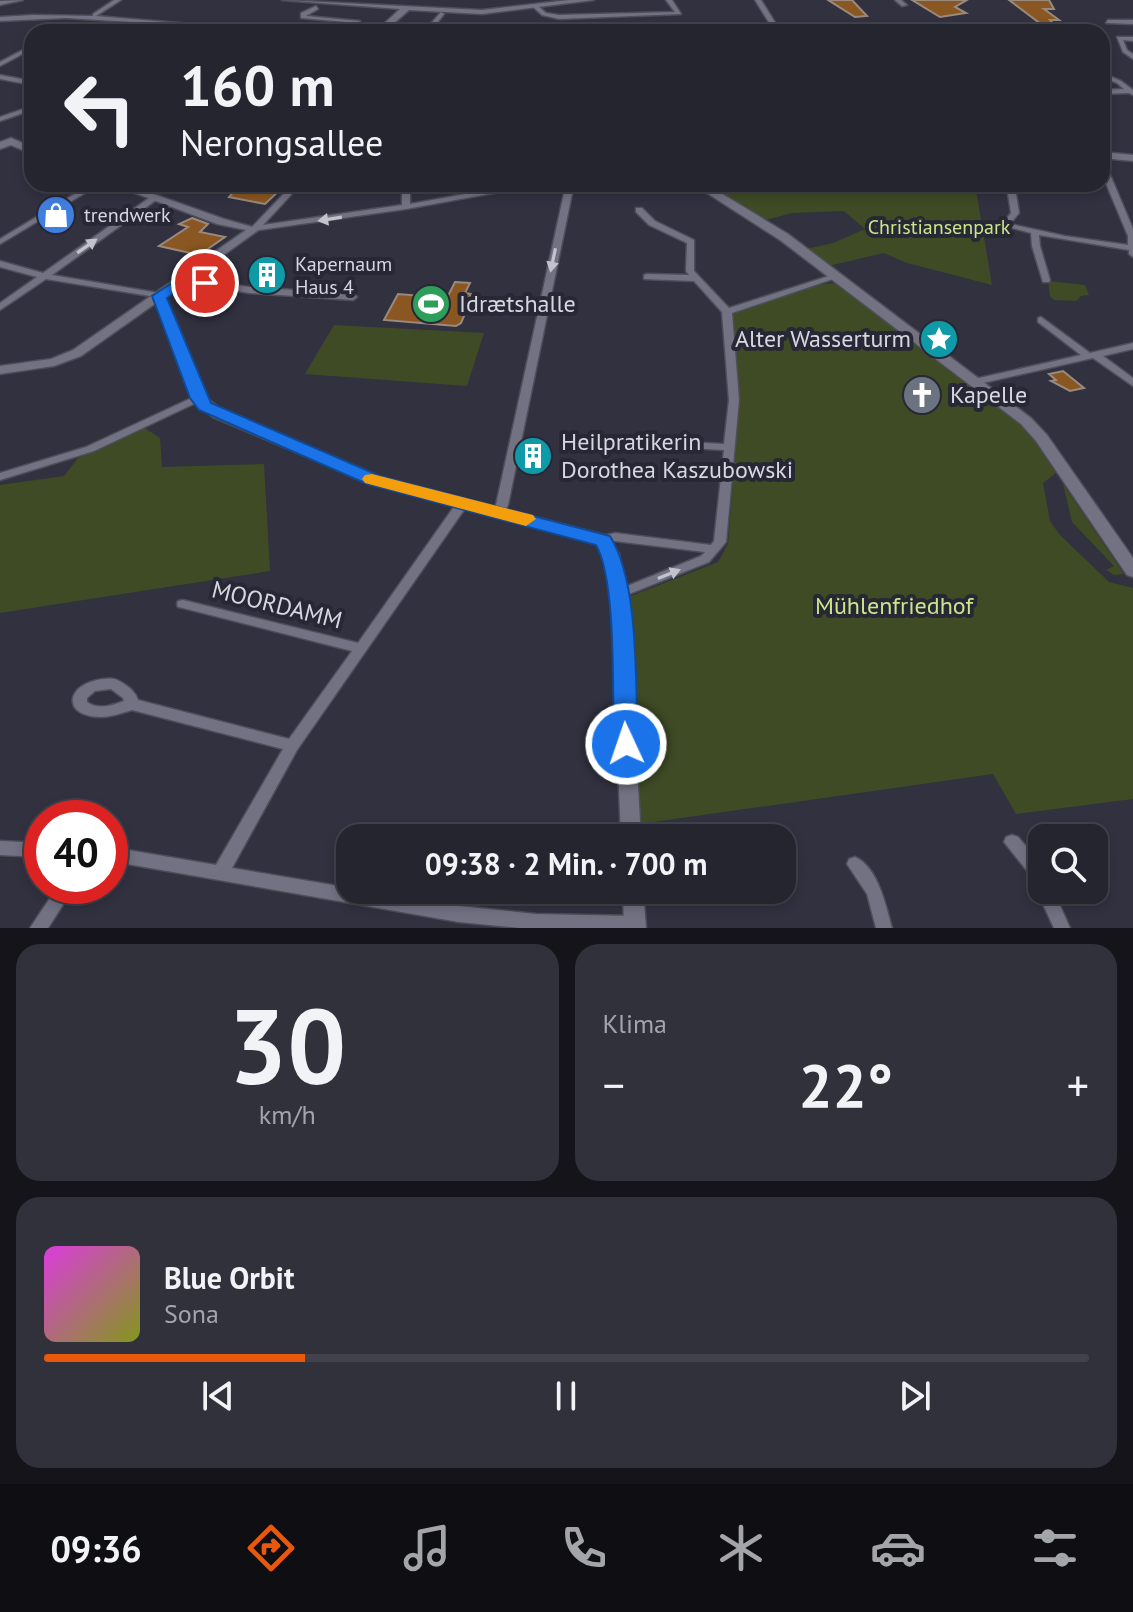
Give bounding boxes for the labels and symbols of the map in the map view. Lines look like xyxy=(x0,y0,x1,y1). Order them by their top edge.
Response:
shop icon: trendwerk xyxy=(35,194,77,236)
place label: trendwerk xyxy=(84,202,171,228)
one-way arrow xyxy=(318,213,343,226)
park label: Christiansenpark xyxy=(868,214,1011,240)
one-way arrow xyxy=(76,239,97,254)
one-way arrow xyxy=(546,248,559,273)
pin xyxy=(171,249,239,317)
place label: Kapernaum Haus 4 xyxy=(295,251,392,300)
building icon: Kapernaum Haus 4 xyxy=(246,254,288,296)
sports icon: Idrætshalle xyxy=(410,283,452,325)
place label: Idrætshalle xyxy=(459,288,576,319)
place icon: Alter Wasserturm xyxy=(918,318,960,360)
place label: Alter Wasserturm xyxy=(735,323,911,354)
church icon: Kapelle xyxy=(901,374,943,416)
place label: Kapelle xyxy=(950,379,1027,410)
place label: Heilpratikerin Dorothea Kaszubowski xyxy=(561,426,793,485)
building icon: Heilpratikerin Dorothea Kaszubowski xyxy=(512,435,554,477)
one-way arrow xyxy=(657,567,681,580)
street label: MOORDAMM xyxy=(209,573,345,636)
park label: Mühlenfriedhof xyxy=(815,590,974,621)
position arrow xyxy=(584,702,668,786)
speed limit sign: 40 xyxy=(24,800,128,904)

